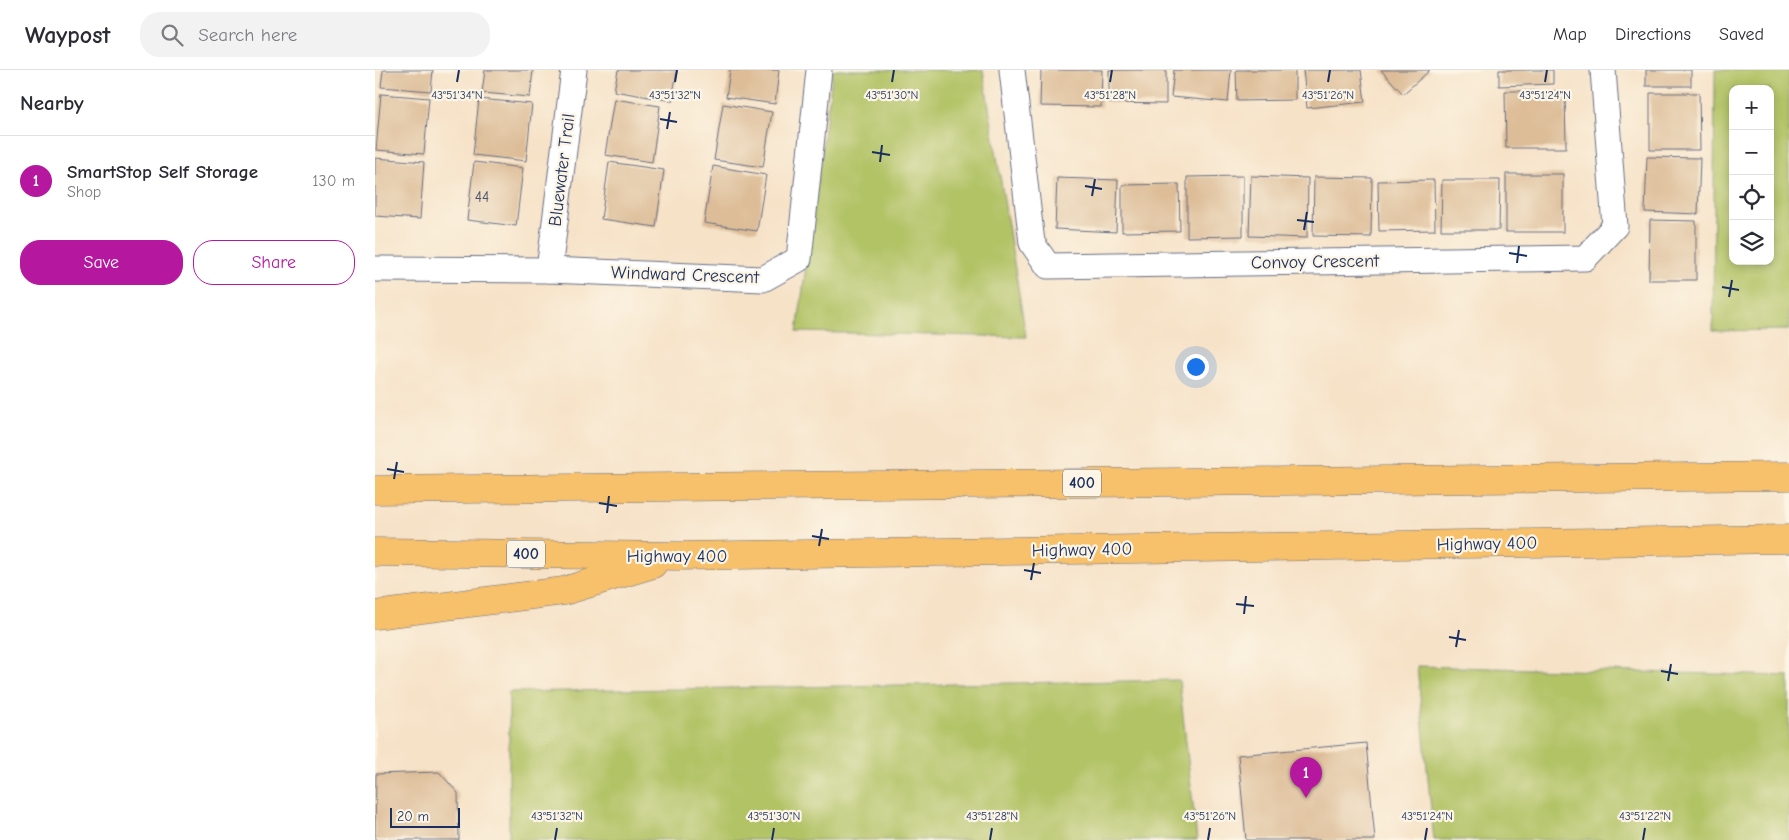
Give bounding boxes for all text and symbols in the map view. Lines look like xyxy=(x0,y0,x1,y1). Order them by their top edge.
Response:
search box xyxy=(140,12,490,57)
text: Waypost xyxy=(25,21,110,49)
icon: search xyxy=(158,21,186,49)
text: Search here xyxy=(198,24,297,46)
text: Map xyxy=(1553,24,1587,45)
text: Directions xyxy=(1615,24,1691,45)
text: Saved xyxy=(1719,24,1764,45)
map controls xyxy=(1729,85,1774,265)
button: + xyxy=(1729,85,1774,130)
text: 43°51'34"N xyxy=(431,88,483,102)
text: 43°51'32"N xyxy=(649,88,701,102)
text: 43°51'30"N xyxy=(865,88,919,102)
text: 43°51'28"N xyxy=(1084,88,1136,102)
text: 43°51'26"N xyxy=(1302,88,1354,102)
text: 43°51'24"N xyxy=(1519,88,1571,102)
text: Nearby xyxy=(20,91,84,115)
street label: Bluewater Trail xyxy=(545,112,579,228)
button: − xyxy=(1729,130,1774,175)
text: SmartStop Self Storage xyxy=(67,161,258,183)
text: 1 xyxy=(33,172,39,190)
text: 130 m xyxy=(312,172,355,190)
button: locate xyxy=(1729,175,1774,220)
text: Shop xyxy=(67,183,101,201)
house number: 44 xyxy=(475,188,489,206)
button: layers xyxy=(1729,220,1774,265)
button: Save xyxy=(20,240,183,285)
button: Share xyxy=(193,240,355,285)
street label: Convoy Crescent xyxy=(1251,250,1380,274)
street label: Windward Crescent xyxy=(611,262,760,288)
your location xyxy=(1183,354,1209,380)
road number: 400 xyxy=(1063,469,1101,496)
street label: Highway 400 xyxy=(1436,533,1538,555)
street label: Highway 400 xyxy=(1031,539,1133,561)
road number: 400 xyxy=(507,540,545,568)
street label: Highway 400 xyxy=(627,546,727,567)
pin: 1 xyxy=(1290,757,1322,798)
scale bar xyxy=(390,805,460,828)
text: 20 m xyxy=(397,808,429,825)
text: 43°51'32"N xyxy=(531,809,583,823)
text: 43°51'30"N xyxy=(747,809,801,823)
text: 43°51'28"N xyxy=(966,809,1018,823)
text: 43°51'26"N xyxy=(1184,809,1236,823)
text: 43°51'24"N xyxy=(1401,809,1453,823)
text: 43°51'22"N xyxy=(1619,809,1671,823)

